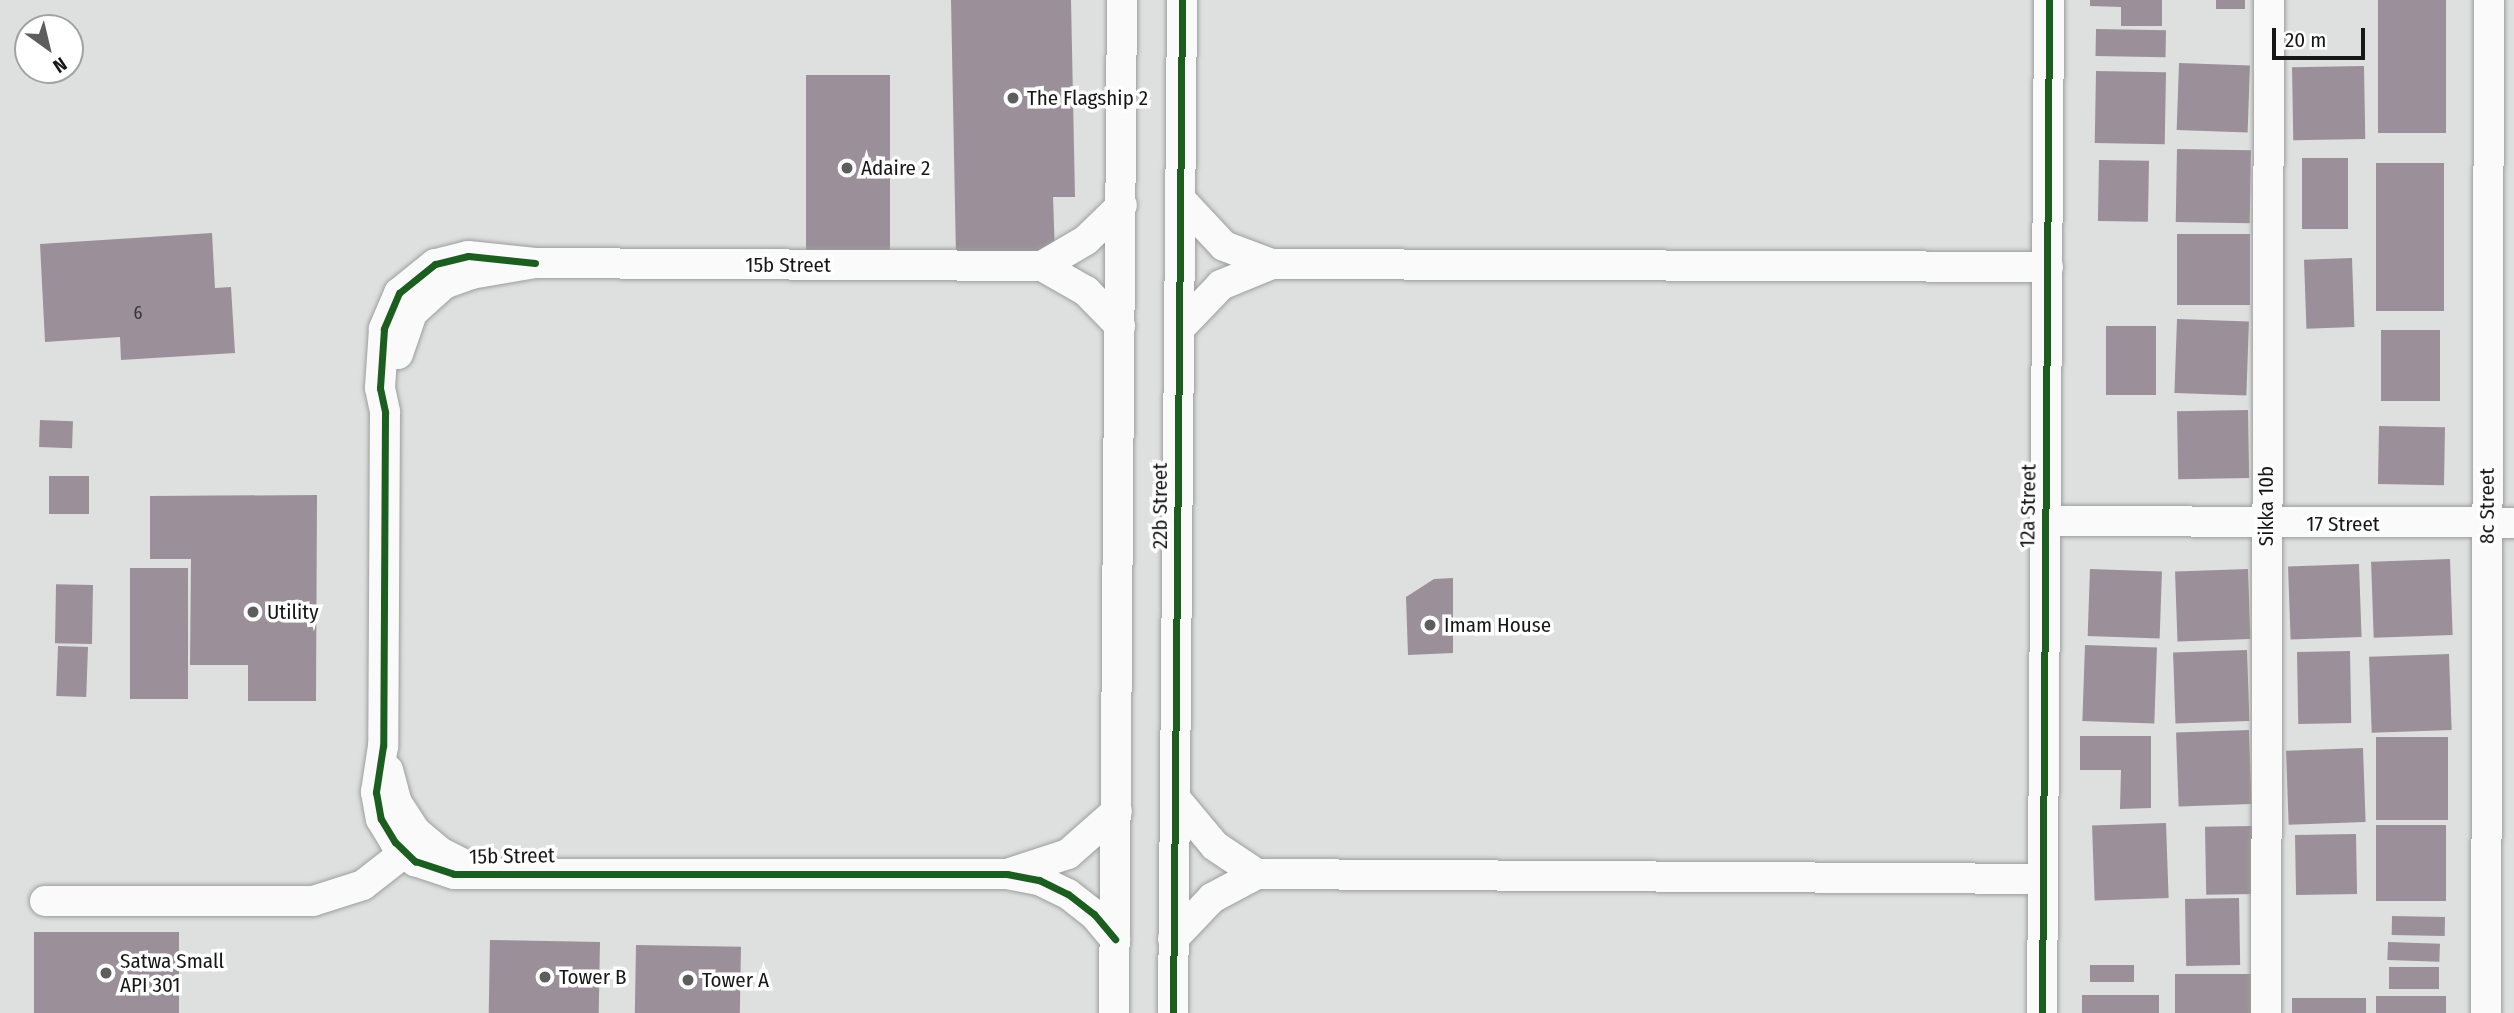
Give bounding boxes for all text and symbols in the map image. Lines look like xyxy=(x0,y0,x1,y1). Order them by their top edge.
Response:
north arrow xyxy=(14,14,84,84)
scale bar xyxy=(2276,14,2369,58)
text: 20 m xyxy=(2285,27,2326,53)
text: N xyxy=(49,52,71,78)
place label: The Flagship 2 xyxy=(1027,85,1148,111)
marker: The Flagship 2 xyxy=(1005,90,1021,106)
place label: Adaire 2 xyxy=(861,155,930,181)
marker: Adaire 2 xyxy=(839,160,855,176)
street label: 15b Street xyxy=(745,252,831,278)
house number: 6 xyxy=(134,302,142,324)
street label: 22b Street xyxy=(1147,463,1173,549)
street label: 12a Street xyxy=(2015,464,2041,548)
street label: Sikka 10b xyxy=(2253,466,2279,546)
street label: 8c Street xyxy=(2474,468,2500,544)
street label: 17 Street xyxy=(2306,511,2380,537)
place label: Utility xyxy=(267,599,319,625)
marker: Utility xyxy=(245,604,261,620)
place label: Imam House xyxy=(1444,612,1551,638)
marker: Imam House xyxy=(1422,617,1438,633)
street label: 15b Street xyxy=(469,843,555,869)
place label: Satwa Small API 301 xyxy=(120,948,224,998)
place label: Tower B xyxy=(559,964,626,990)
marker: Satwa Small API 301 xyxy=(98,965,114,981)
place label: Tower A xyxy=(702,967,769,993)
marker: Tower B xyxy=(537,969,553,985)
marker: Tower A xyxy=(680,972,696,988)

